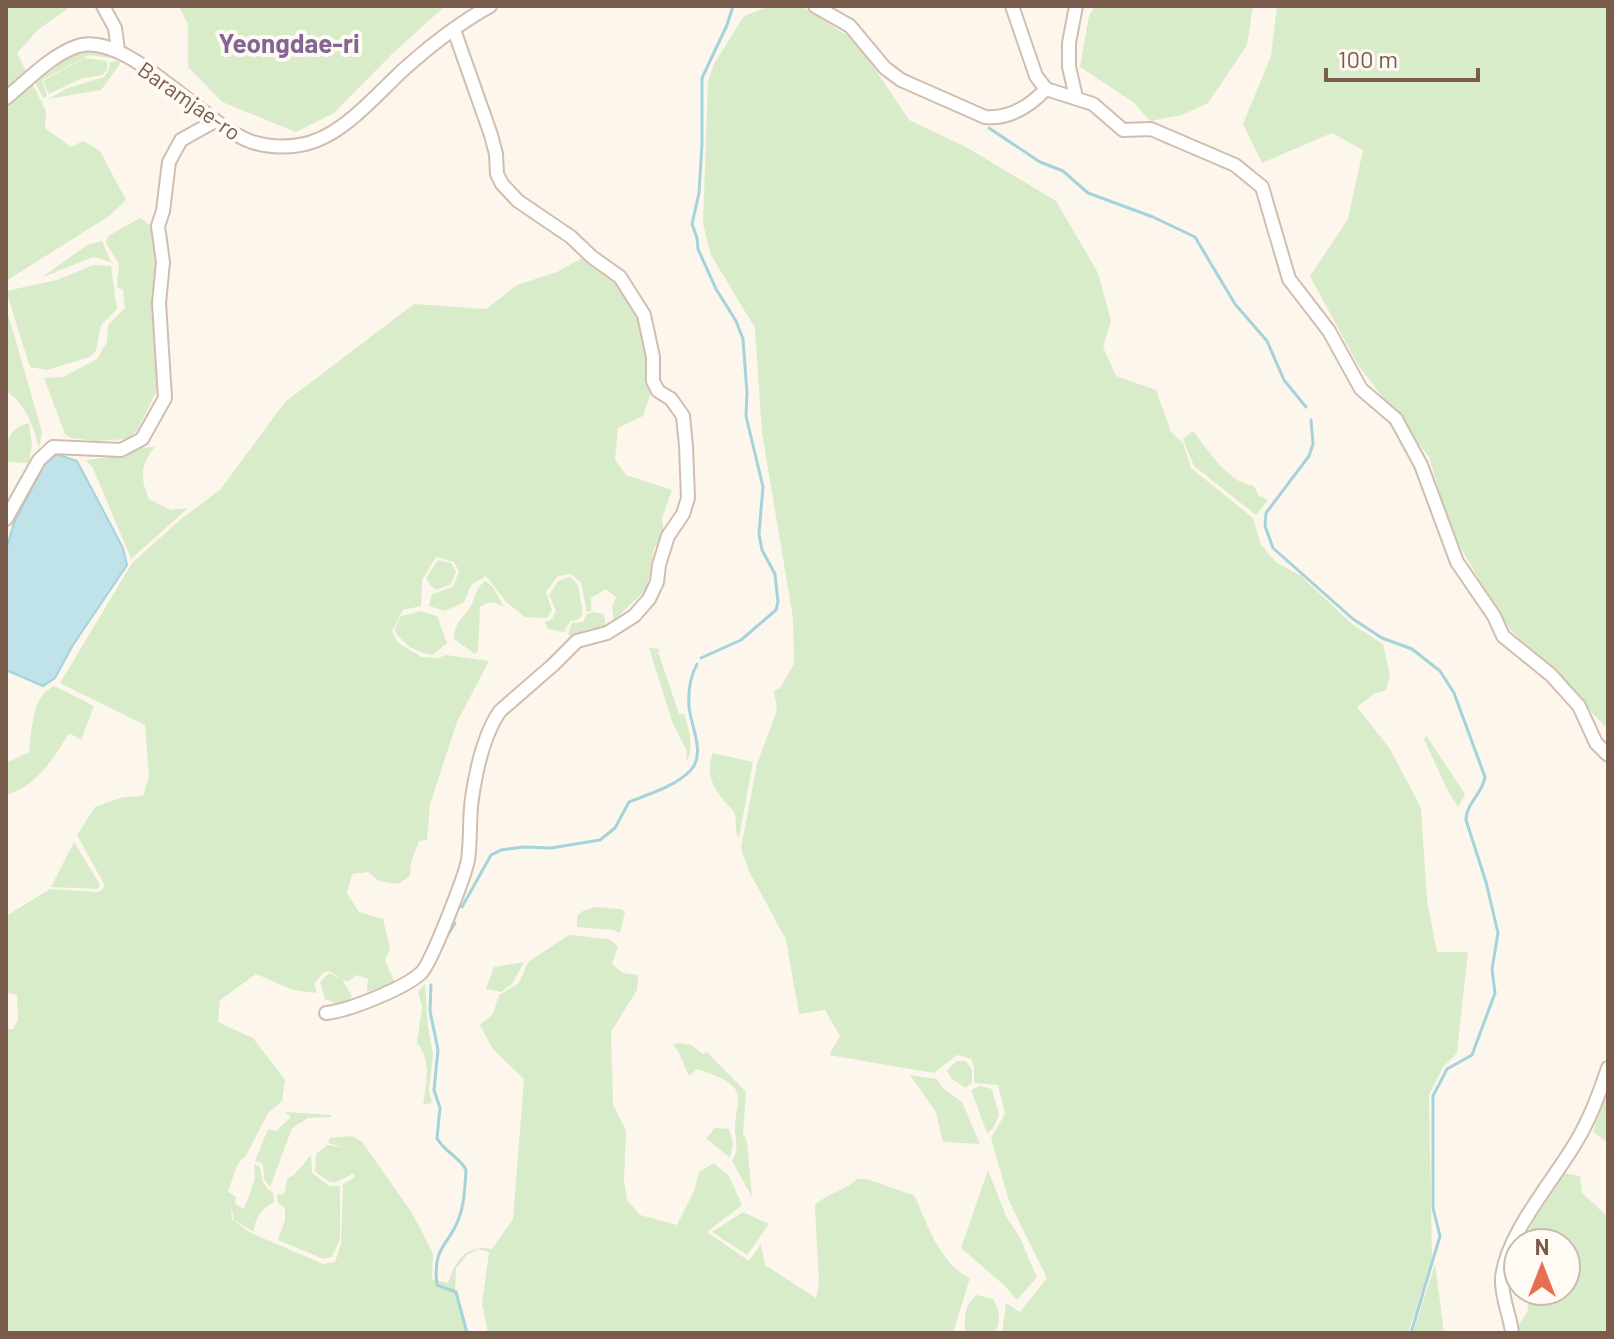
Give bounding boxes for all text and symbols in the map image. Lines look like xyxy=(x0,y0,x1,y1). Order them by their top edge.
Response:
district label: Yeongdae-ri xyxy=(218,27,360,58)
scale bar xyxy=(1326,32,1478,82)
text: 100 m xyxy=(1338,44,1398,73)
street label: Baramjae-ro xyxy=(134,55,246,145)
north arrow xyxy=(1502,1227,1582,1307)
text: N xyxy=(1535,1233,1549,1259)

